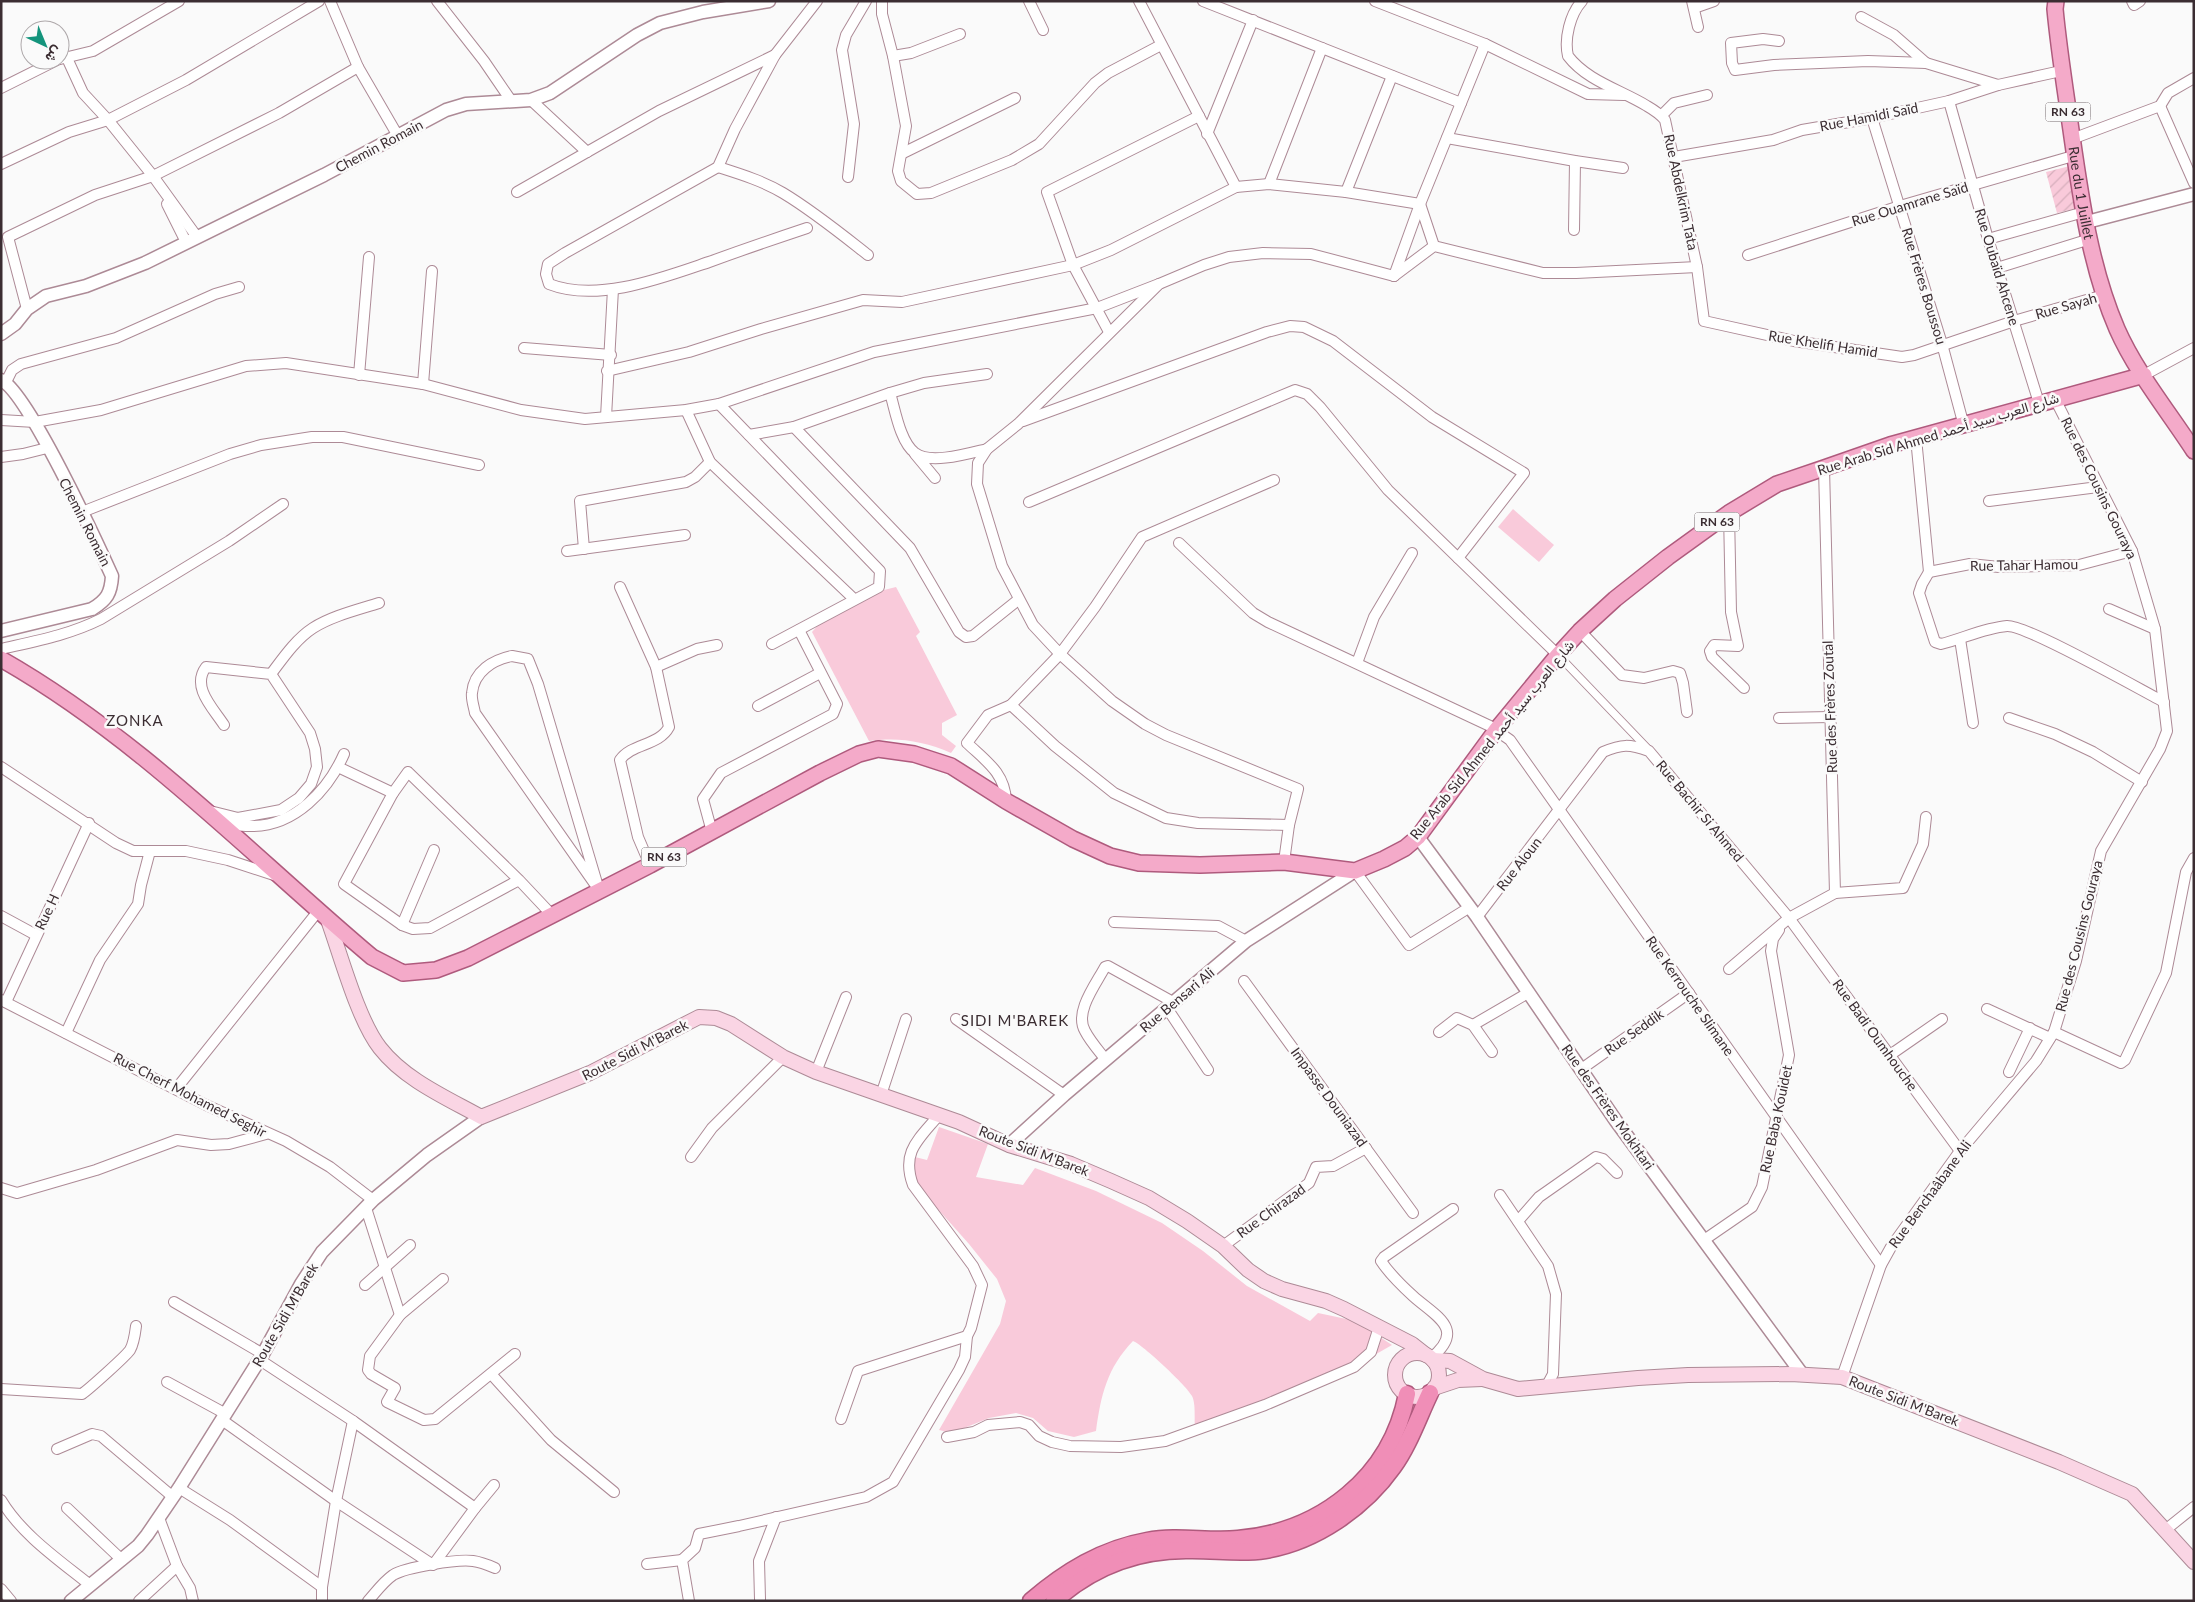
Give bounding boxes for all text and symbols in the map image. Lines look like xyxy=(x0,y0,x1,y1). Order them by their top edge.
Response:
north arrow xyxy=(20,20,70,70)
text: ش xyxy=(42,42,66,67)
street label: Rue Hamidi Saïd xyxy=(1818,99,1920,134)
road number: RN 63 xyxy=(2046,102,2090,121)
street label: Chemin Romain xyxy=(332,115,425,176)
street label: Rue Abdelkrim Tata xyxy=(1661,132,1702,252)
street label: Rue du 1 Juillet xyxy=(2065,145,2098,241)
street label: Rue Ouamrane Saïd xyxy=(1849,178,1970,229)
street label: Rue Oubaïd Ahcene xyxy=(1972,206,2023,328)
street label: Rue Frères Boussou xyxy=(1899,225,1950,346)
street label: Rue Sayah xyxy=(2033,289,2099,322)
street label: Rue Khelifi Hamid xyxy=(1767,326,1879,361)
street label: Rue Arab Sid Ahmed شارع العرب سيد أحمد xyxy=(1815,389,2061,481)
street label: Rue des Cousins Gouraya xyxy=(2058,414,2141,561)
street label: Chemin Romain xyxy=(56,475,115,569)
road number: RN 63 xyxy=(1694,512,1740,532)
street label: Rue Tahar Hamou xyxy=(1970,555,2078,574)
street label: Rue Arab Sid Ahmed شارع العرب سيد أحمد xyxy=(1406,637,1580,845)
street label: Rue des Frères Zoutal xyxy=(1819,640,1840,774)
district label: ZONKA xyxy=(106,711,164,729)
street label: Rue Bachir Si Ahmed xyxy=(1653,756,1748,865)
street label: Rue Aloun xyxy=(1492,834,1545,894)
road number: RN 63 xyxy=(642,848,686,866)
street label: Rue des Cousins Gouraya xyxy=(2051,858,2106,1013)
street label: Rue H xyxy=(31,891,62,933)
street label: Rue Kerrouche Slimane xyxy=(1643,933,1738,1059)
street label: Rue Bensari Ali xyxy=(1136,963,1217,1036)
street label: Rue Badi Oumhouche xyxy=(1829,976,1922,1094)
street label: Rue Seddik xyxy=(1601,1005,1667,1058)
district label: SIDI M'BAREK xyxy=(961,1011,1069,1029)
street label: Route Sidi M'Barek xyxy=(579,1015,691,1084)
street label: Rue des Frères Mokhtari xyxy=(1559,1041,1658,1173)
street label: Impasse Douniazad xyxy=(1288,1044,1371,1150)
street label: Rue Cherf Mohamed Seghir xyxy=(111,1049,270,1141)
street label: Rue Baba Kouidet xyxy=(1756,1064,1795,1174)
street label: Route Sidi M'Barek xyxy=(977,1122,1093,1180)
street label: Rue Benchaâbane Ali xyxy=(1885,1137,1974,1251)
street label: Rue Chirazad xyxy=(1233,1180,1308,1241)
street label: Route Sidi M'Barek xyxy=(248,1259,322,1370)
street label: Route Sidi M'Barek xyxy=(1847,1372,1963,1430)

